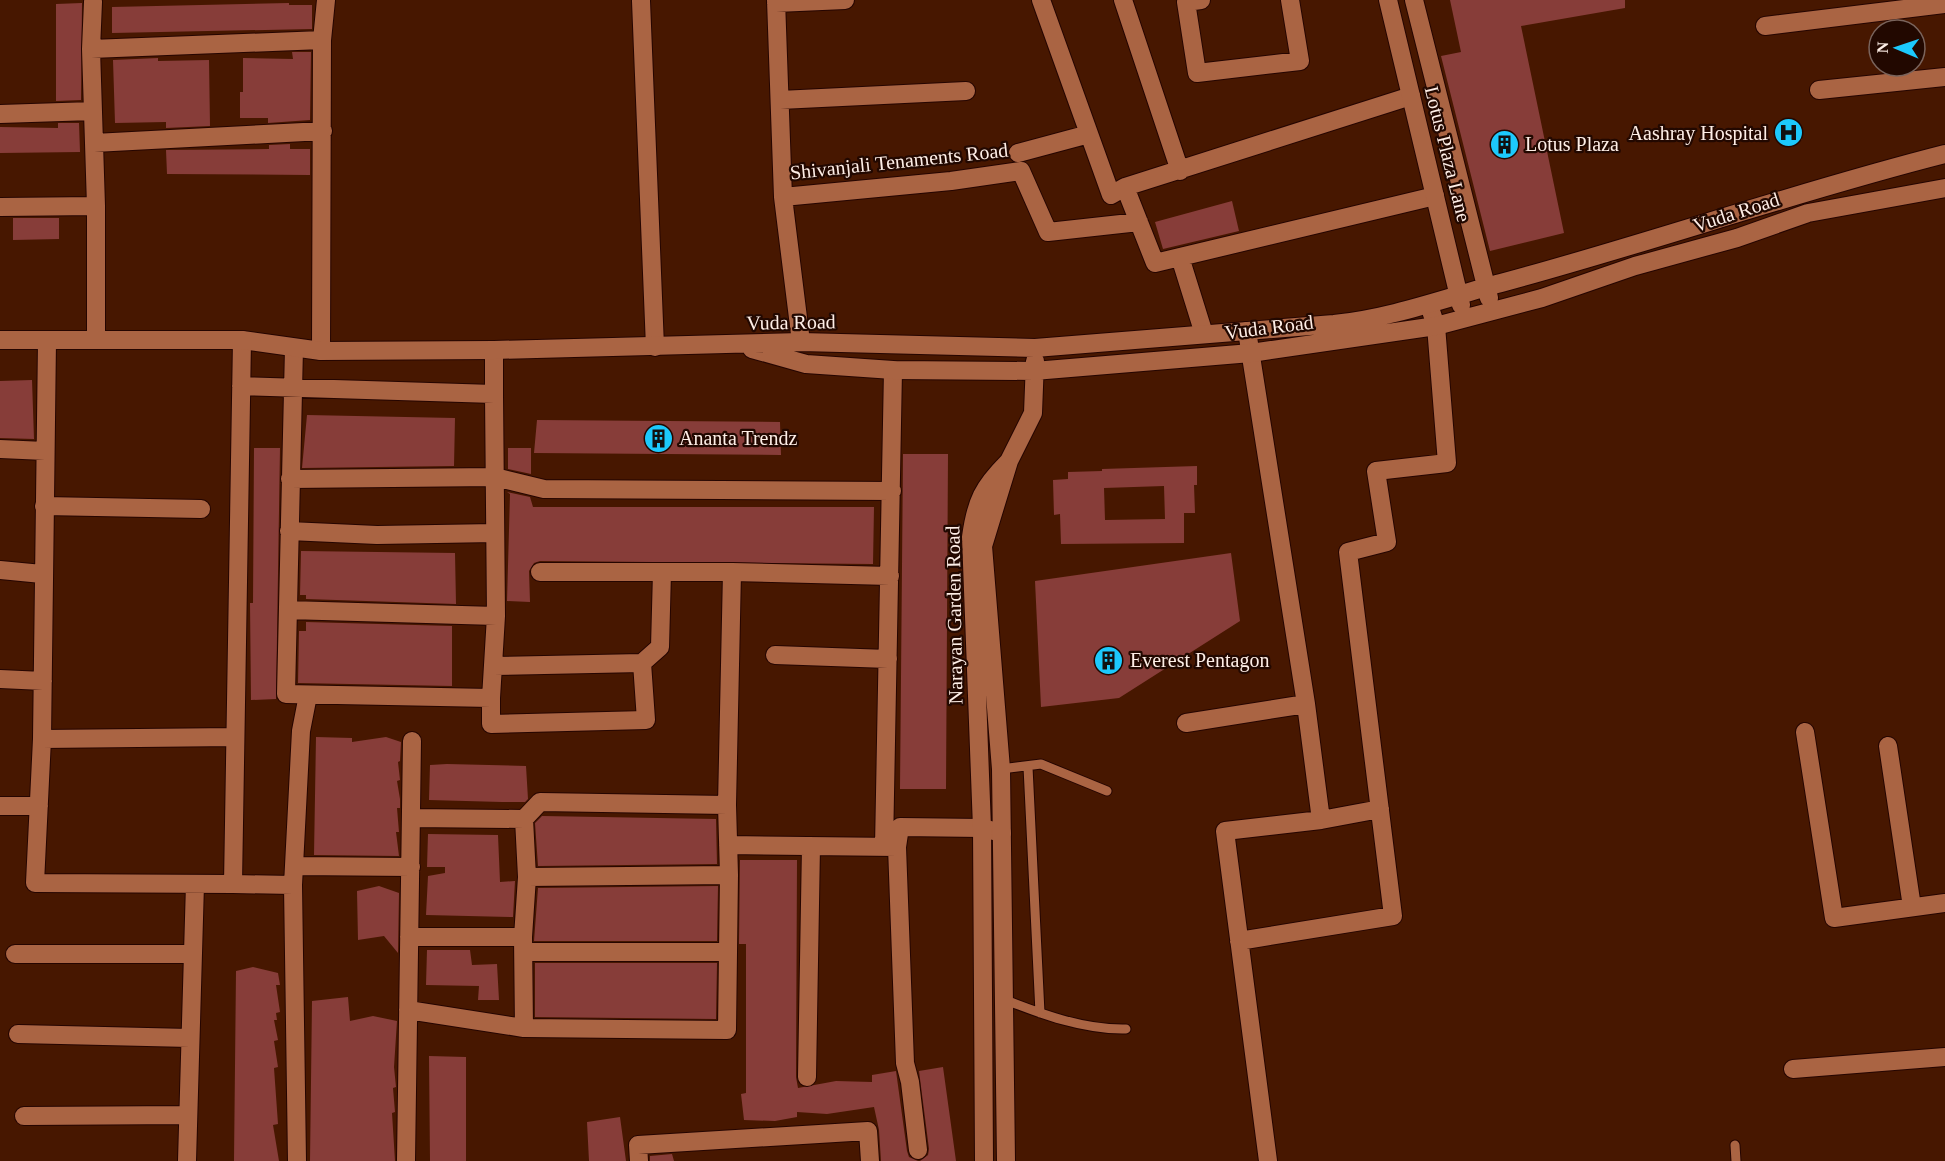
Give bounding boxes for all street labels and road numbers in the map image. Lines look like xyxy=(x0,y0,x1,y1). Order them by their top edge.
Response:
street label: Lotus Plaza Lane xyxy=(1421,84,1475,224)
street label: Shivanjali Tenaments Road xyxy=(789,139,1009,184)
street label: Vuda Road xyxy=(1690,188,1782,236)
street label: Vuda Road xyxy=(746,310,836,334)
street label: Vuda Road xyxy=(1223,311,1315,343)
street label: Narayan Garden Road xyxy=(941,525,968,705)

